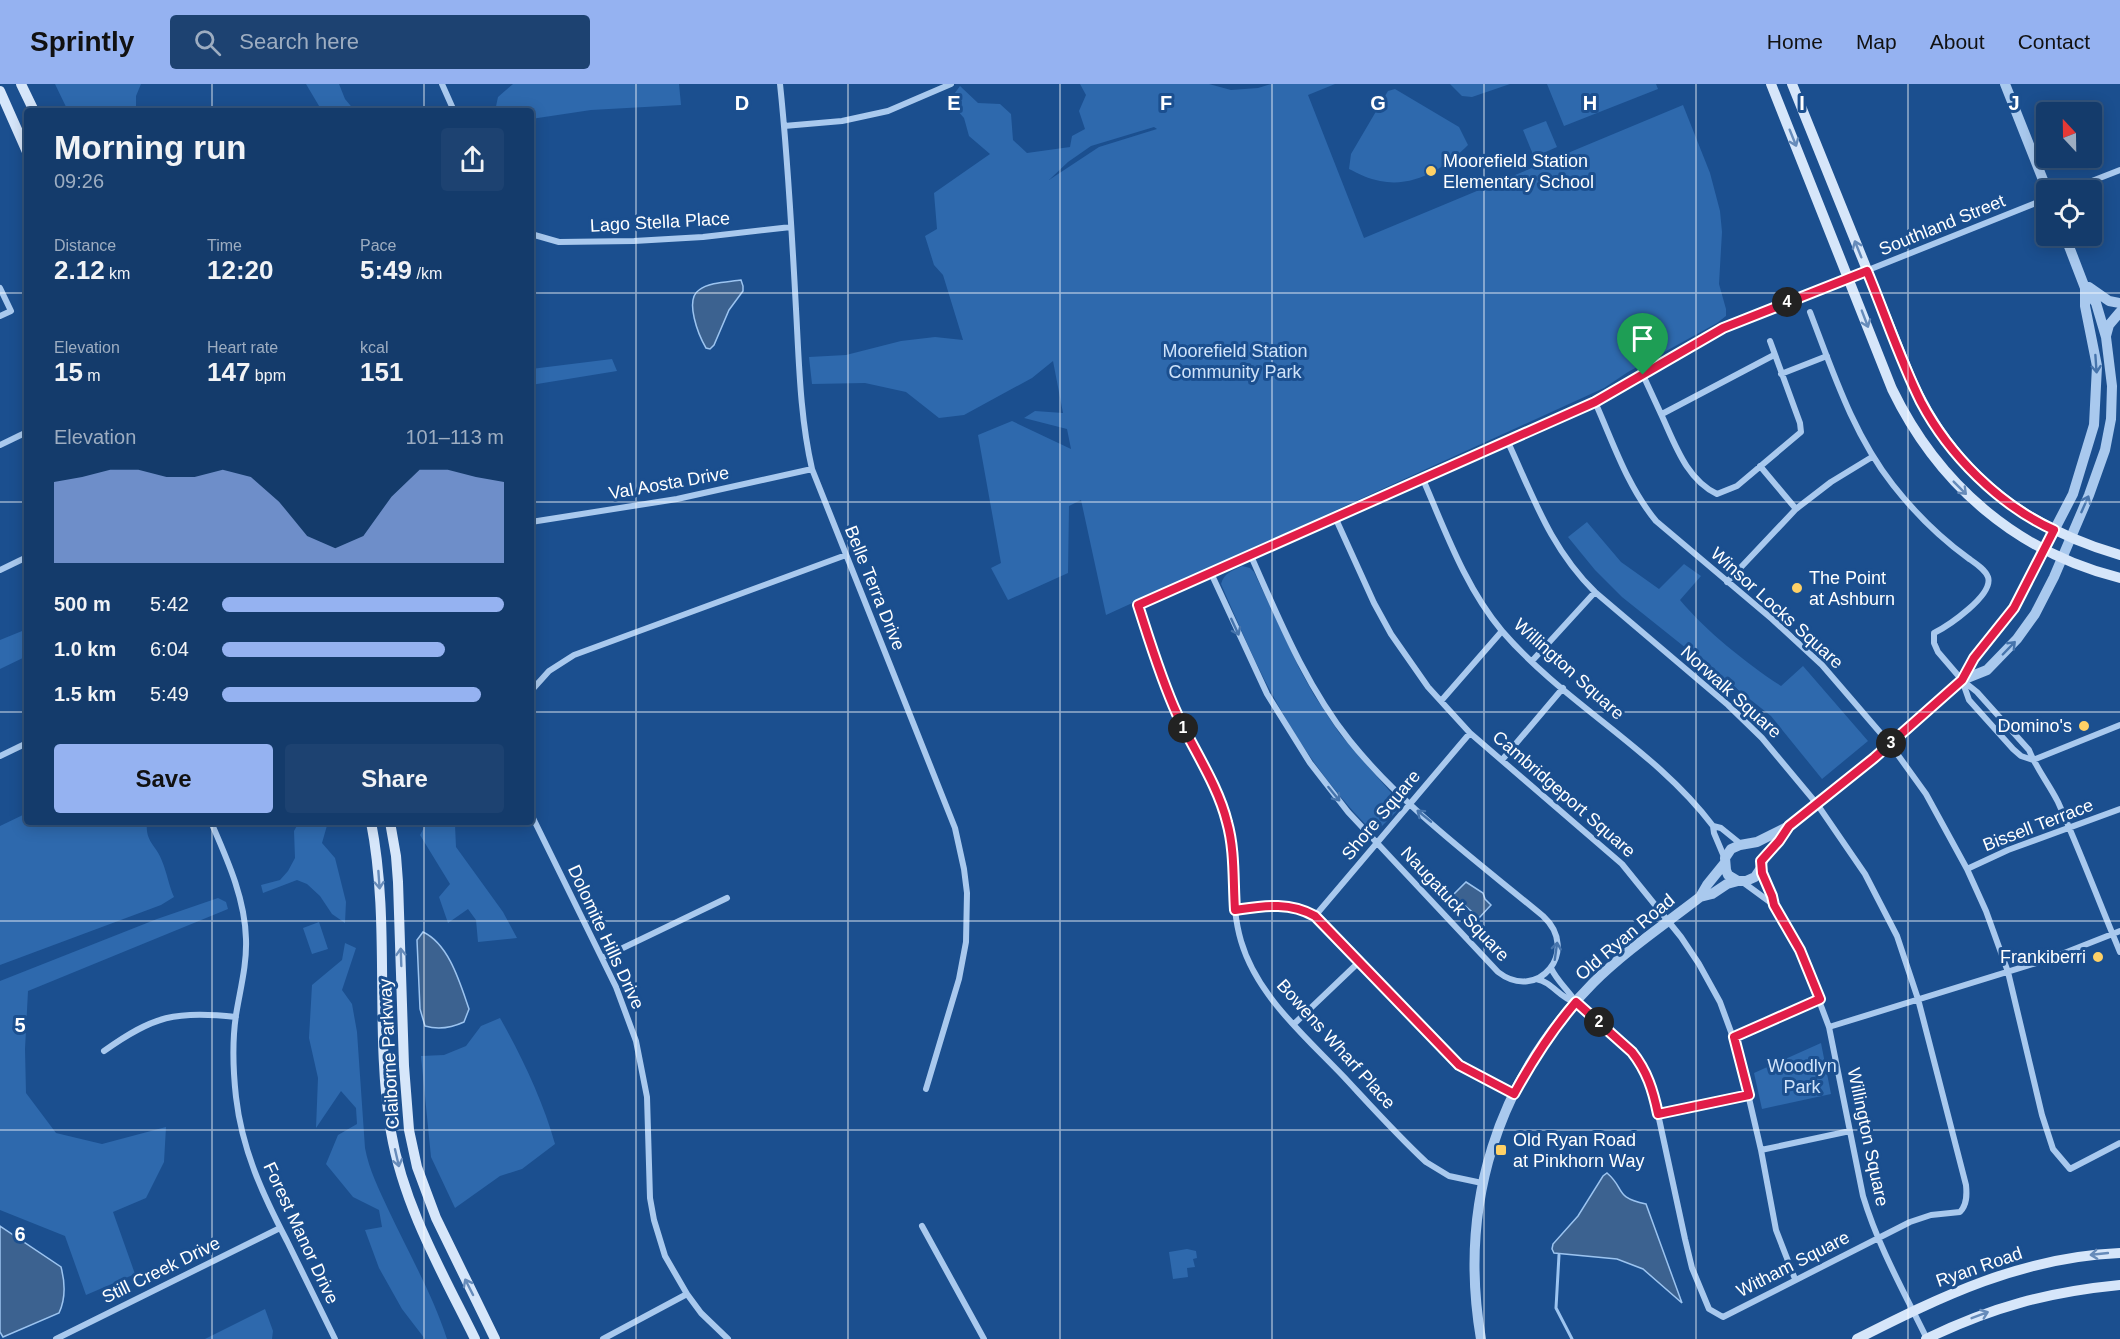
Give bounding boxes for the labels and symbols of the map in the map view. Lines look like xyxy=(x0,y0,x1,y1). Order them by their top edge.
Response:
text: D xyxy=(735,92,749,114)
text: E xyxy=(947,92,961,114)
text: F xyxy=(1160,92,1172,114)
text: G xyxy=(1370,92,1386,114)
text: H xyxy=(1583,92,1597,114)
text: I xyxy=(1799,92,1805,114)
text: J xyxy=(2008,92,2020,114)
north arrow xyxy=(2036,102,2102,168)
one-way arrow xyxy=(1788,129,1799,147)
place label: Moorefield Station Elementary School xyxy=(1443,151,1594,192)
marker: Moorefield Station Elementary School xyxy=(1424,164,1438,178)
street label: Southland Street xyxy=(1876,191,2008,259)
street label: Lago Stella Place xyxy=(590,208,730,236)
one-way arrow xyxy=(1852,240,1863,259)
pin: 4 xyxy=(1772,287,1802,317)
one-way arrow xyxy=(1860,310,1871,328)
pin xyxy=(1617,313,1668,375)
park label: Moorefield Station Community Park xyxy=(1162,341,1308,382)
one-way arrow xyxy=(2091,353,2102,373)
street label: Val Aosta Drive xyxy=(607,463,731,503)
one-way arrow xyxy=(1952,480,1967,495)
one-way arrow xyxy=(2081,495,2092,513)
street label: Belle Terra Drive xyxy=(841,523,909,653)
street label: Winsor Locks Square xyxy=(1707,543,1847,673)
place label: The Point at Ashburn xyxy=(1809,568,1895,609)
marker: The Point at Ashburn xyxy=(1790,581,1804,595)
street label: Willington Square xyxy=(1510,614,1628,724)
one-way arrow xyxy=(1230,617,1242,635)
one-way arrow xyxy=(2002,640,2016,655)
street label: Norwalk Square xyxy=(1677,642,1785,742)
pin: 1 xyxy=(1168,713,1198,743)
place label: Domino's xyxy=(1998,716,2072,736)
marker: Domino's xyxy=(2077,719,2091,733)
street label: Cambridgeport Square xyxy=(1489,727,1639,861)
pin: 3 xyxy=(1876,728,1906,758)
street label: Shore Square xyxy=(1338,766,1424,864)
one-way arrow xyxy=(1327,786,1340,802)
street label: Bissell Terrace xyxy=(1980,795,2096,855)
one-way arrow xyxy=(1416,810,1432,823)
street label: Naugatuck Square xyxy=(1397,843,1513,965)
street label: Dolomite Hills Drive xyxy=(564,862,648,1012)
one-way arrow xyxy=(373,869,384,889)
street label: Old Ryan Road xyxy=(1571,890,1679,984)
one-way arrow xyxy=(1551,942,1562,961)
one-way arrow xyxy=(395,947,406,967)
place label: Frankiberri xyxy=(2000,947,2086,967)
marker: Frankiberri xyxy=(2091,950,2105,964)
street label: Bowens Wharf Place xyxy=(1273,975,1399,1113)
street label: Claiborne Parkway xyxy=(375,978,403,1130)
pin: 2 xyxy=(1584,1007,1614,1037)
text: 5 xyxy=(14,1014,26,1036)
park label: Woodlyn Park xyxy=(1767,1056,1837,1097)
street label: Willington Square xyxy=(1844,1066,1892,1208)
place label: Old Ryan Road at Pinkhorn Way xyxy=(1513,1130,1644,1171)
marker: Old Ryan Road at Pinkhorn Way xyxy=(1494,1143,1508,1157)
one-way arrow xyxy=(391,1148,403,1167)
street label: Forest Manor Drive xyxy=(259,1159,343,1307)
text: 6 xyxy=(14,1223,26,1245)
street label: Witham Square xyxy=(1733,1227,1853,1301)
street label: Still Creek Drive xyxy=(99,1233,223,1307)
street label: Ryan Road xyxy=(1933,1243,2025,1291)
one-way arrow xyxy=(2090,1249,2110,1260)
one-way arrow xyxy=(463,1278,474,1296)
one-way arrow xyxy=(1971,1308,1989,1319)

